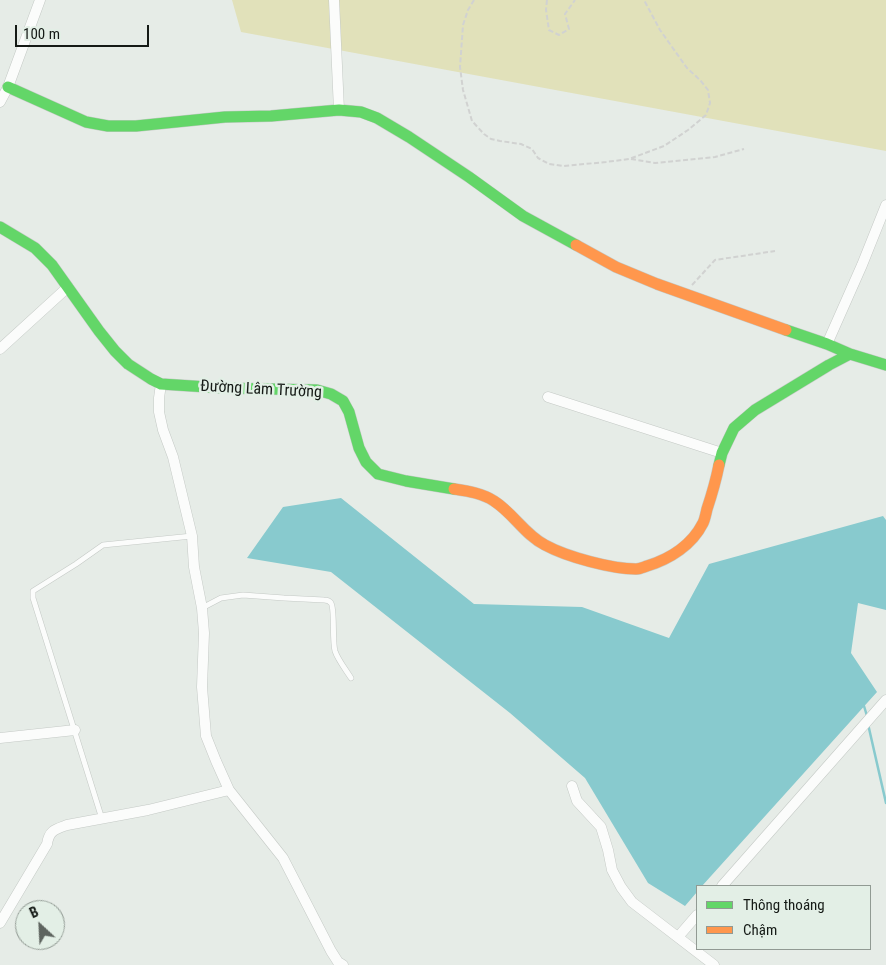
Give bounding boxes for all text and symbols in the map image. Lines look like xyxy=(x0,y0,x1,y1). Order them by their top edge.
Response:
scale bar xyxy=(18,15,151,47)
text: 100 m xyxy=(23,25,60,43)
street label: Đường Lâm Trường xyxy=(200,377,322,403)
legend xyxy=(696,885,871,950)
text: Thông thoáng xyxy=(743,896,825,914)
north arrow xyxy=(15,900,65,950)
text: B xyxy=(27,903,41,921)
text: Chậm xyxy=(743,921,777,939)

